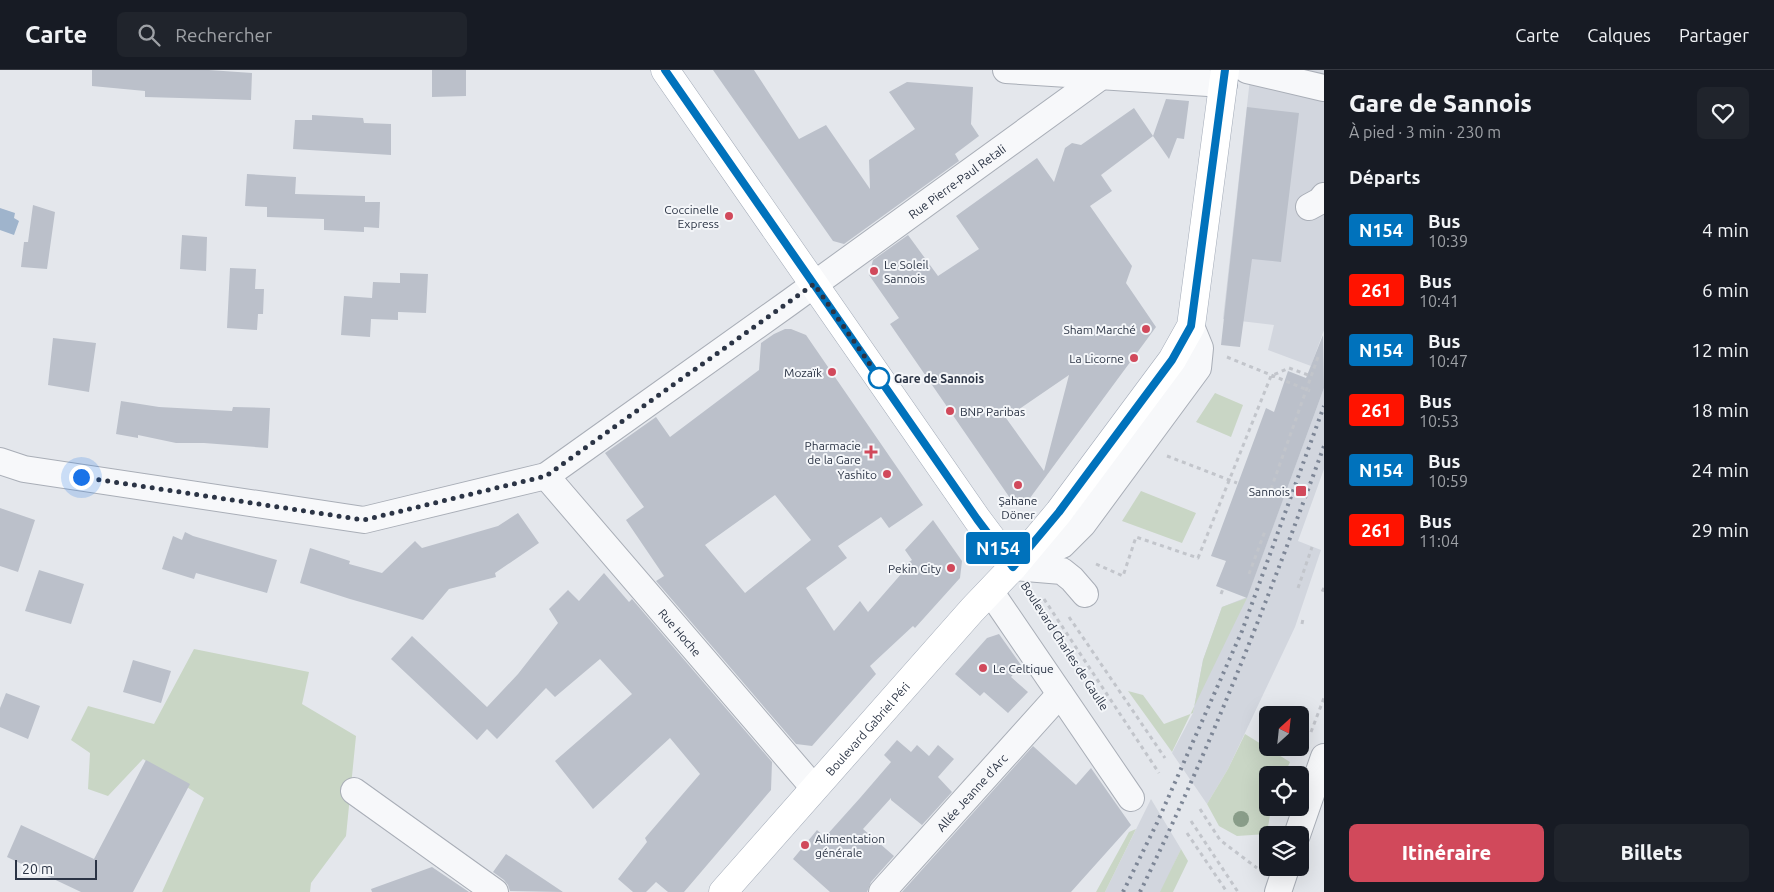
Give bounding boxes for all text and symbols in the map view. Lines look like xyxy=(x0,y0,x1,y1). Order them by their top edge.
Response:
search box xyxy=(117,12,467,57)
text: Carte xyxy=(25,21,87,48)
icon: search xyxy=(135,21,163,49)
text: Rechercher xyxy=(175,24,272,46)
text: Carte xyxy=(1515,25,1559,45)
text: Calques xyxy=(1587,25,1651,45)
text: Partager xyxy=(1679,25,1749,45)
button: heart xyxy=(1697,87,1749,139)
text: Gare de Sannois xyxy=(1349,90,1532,117)
text: À pied · 3 min · 230 m xyxy=(1349,123,1501,141)
street label: Rue Pierre-Paul Retali xyxy=(906,142,1008,221)
text: Départs xyxy=(1349,166,1420,188)
place label: Coccinelle Express xyxy=(664,203,719,230)
marker: Coccinelle Express xyxy=(723,210,735,222)
text: Bus xyxy=(1428,210,1461,232)
text: 4 min xyxy=(1702,219,1749,241)
text: N154 xyxy=(1359,220,1403,240)
text: 10:39 xyxy=(1428,232,1468,250)
place label: Le Soleil Sannois xyxy=(884,258,929,285)
marker: Le Soleil Sannois xyxy=(868,265,880,277)
text: Bus xyxy=(1419,270,1452,292)
text: 6 min xyxy=(1702,279,1749,301)
text: 261 xyxy=(1361,280,1392,300)
text: 10:41 xyxy=(1419,292,1459,310)
place label: Sham Marché xyxy=(1063,323,1136,336)
marker: Sham Marché xyxy=(1140,323,1152,335)
text: Bus xyxy=(1428,330,1461,352)
text: 12 min xyxy=(1691,339,1749,361)
text: N154 xyxy=(1359,340,1403,360)
place label: La Licorne xyxy=(1069,352,1124,365)
marker: La Licorne xyxy=(1128,352,1140,364)
text: 10:47 xyxy=(1428,352,1468,370)
place label: Mozaïk xyxy=(784,366,822,379)
marker: Mozaïk xyxy=(826,366,838,378)
marker: Gare de Sannois xyxy=(868,367,890,389)
place label: Gare de Sannois xyxy=(894,372,984,385)
text: Bus xyxy=(1419,390,1452,412)
text: 18 min xyxy=(1691,399,1749,421)
text: 261 xyxy=(1361,400,1392,420)
marker: BNP Paribas xyxy=(944,405,956,417)
place label: BNP Paribas xyxy=(960,405,1025,418)
text: 10:53 xyxy=(1419,412,1459,430)
place label: Pharmacie de la Gare xyxy=(805,439,861,466)
marker: Pharmacie de la Gare xyxy=(865,446,877,458)
text: Bus xyxy=(1428,450,1461,472)
text: 24 min xyxy=(1691,459,1749,481)
text: N154 xyxy=(1359,460,1403,480)
your location xyxy=(69,465,94,490)
place label: Yashito xyxy=(838,468,877,481)
marker: Yashito xyxy=(881,468,893,480)
text: 10:59 xyxy=(1428,472,1468,490)
marker: Şahane Döner xyxy=(1012,479,1024,491)
marker: Sannois xyxy=(1294,484,1308,498)
place label: Sannois xyxy=(1249,485,1290,498)
place label: Şahane Döner xyxy=(999,494,1037,521)
text: Bus xyxy=(1419,510,1452,532)
text: 29 min xyxy=(1691,519,1749,541)
text: 261 xyxy=(1361,520,1392,540)
line badge: N154 xyxy=(963,532,1033,564)
text: 11:04 xyxy=(1419,532,1459,550)
text: N154 xyxy=(976,538,1020,558)
place label: Pekin City xyxy=(888,562,941,575)
marker: Pekin City xyxy=(945,562,957,574)
street label: Boulevard Charles de Gaulle xyxy=(1019,579,1111,713)
street label: Rue Hoche xyxy=(656,606,704,659)
marker: Le Celtique xyxy=(977,662,989,674)
place label: Le Celtique xyxy=(993,662,1054,675)
street label: Boulevard Gabriel Péri xyxy=(823,679,912,778)
north arrow xyxy=(1259,706,1309,756)
map controls xyxy=(1259,706,1309,876)
street label: Allée Jeanne d'Arc xyxy=(934,751,1010,834)
button: locate xyxy=(1259,766,1309,816)
button: Itinéraire xyxy=(1349,824,1544,882)
button: Billets xyxy=(1554,824,1749,882)
button: layers xyxy=(1259,826,1309,876)
place label: Alimentation générale xyxy=(815,832,885,859)
marker: Alimentation générale xyxy=(799,839,811,851)
scale bar xyxy=(15,857,98,880)
text: 20 m xyxy=(22,861,53,877)

